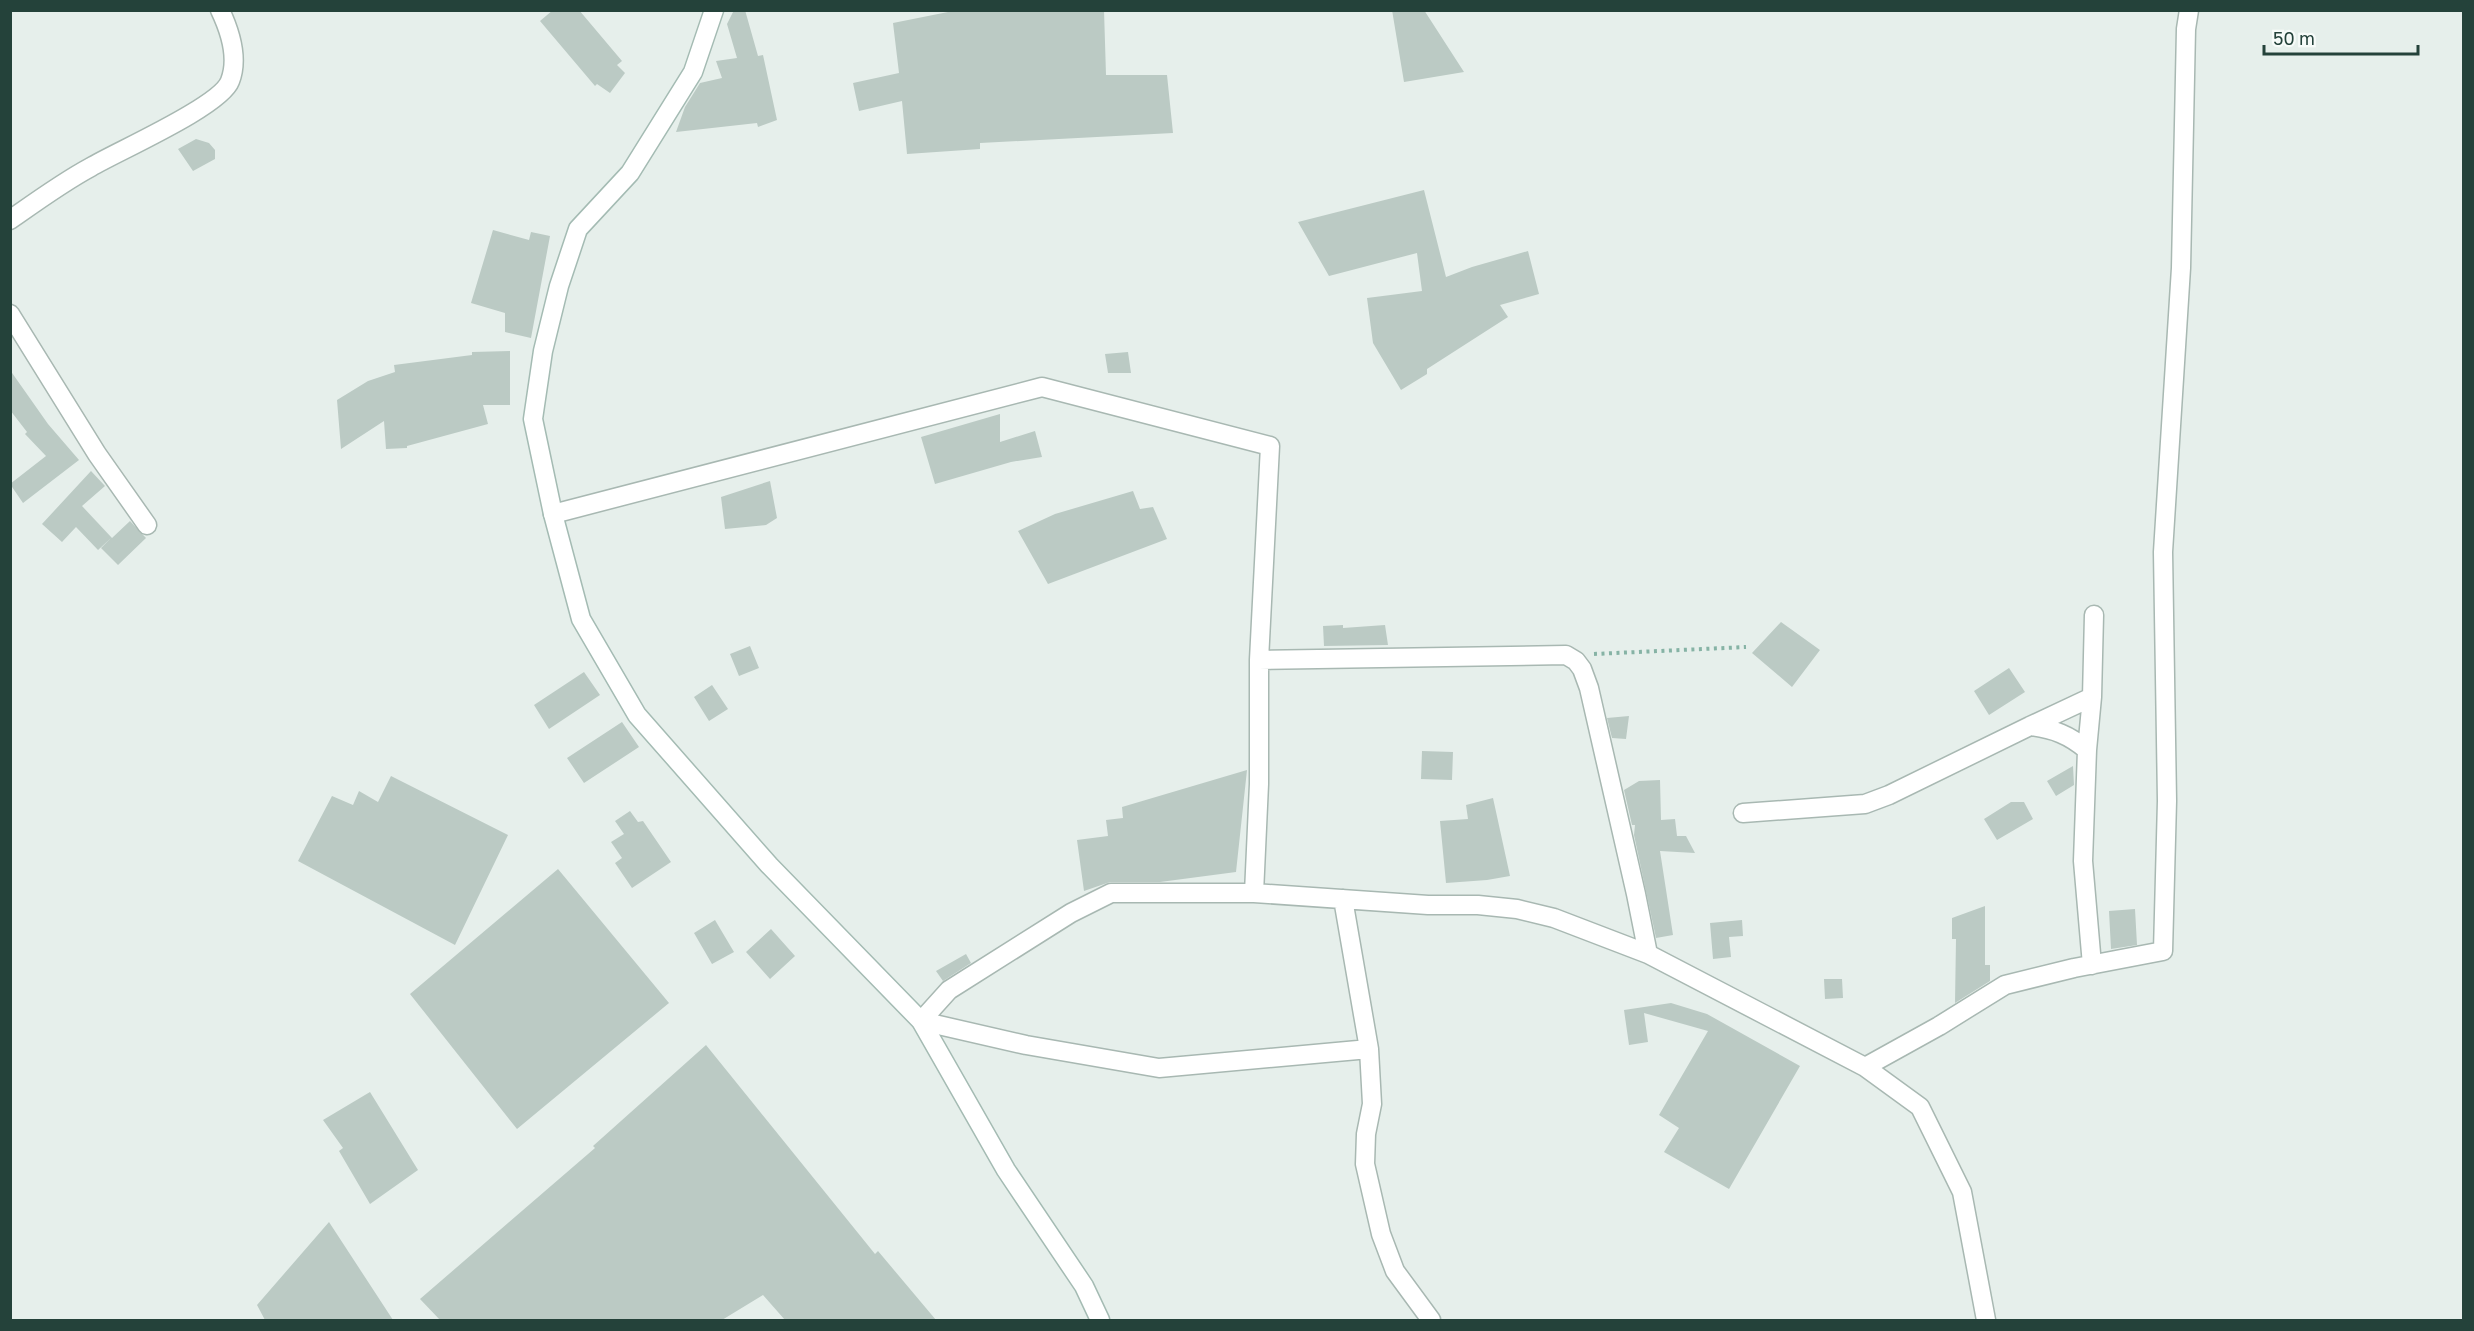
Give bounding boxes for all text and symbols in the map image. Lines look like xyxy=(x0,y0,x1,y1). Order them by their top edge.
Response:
scale bar xyxy=(2264,18,2418,56)
text: 50 m xyxy=(2273,27,2315,49)

